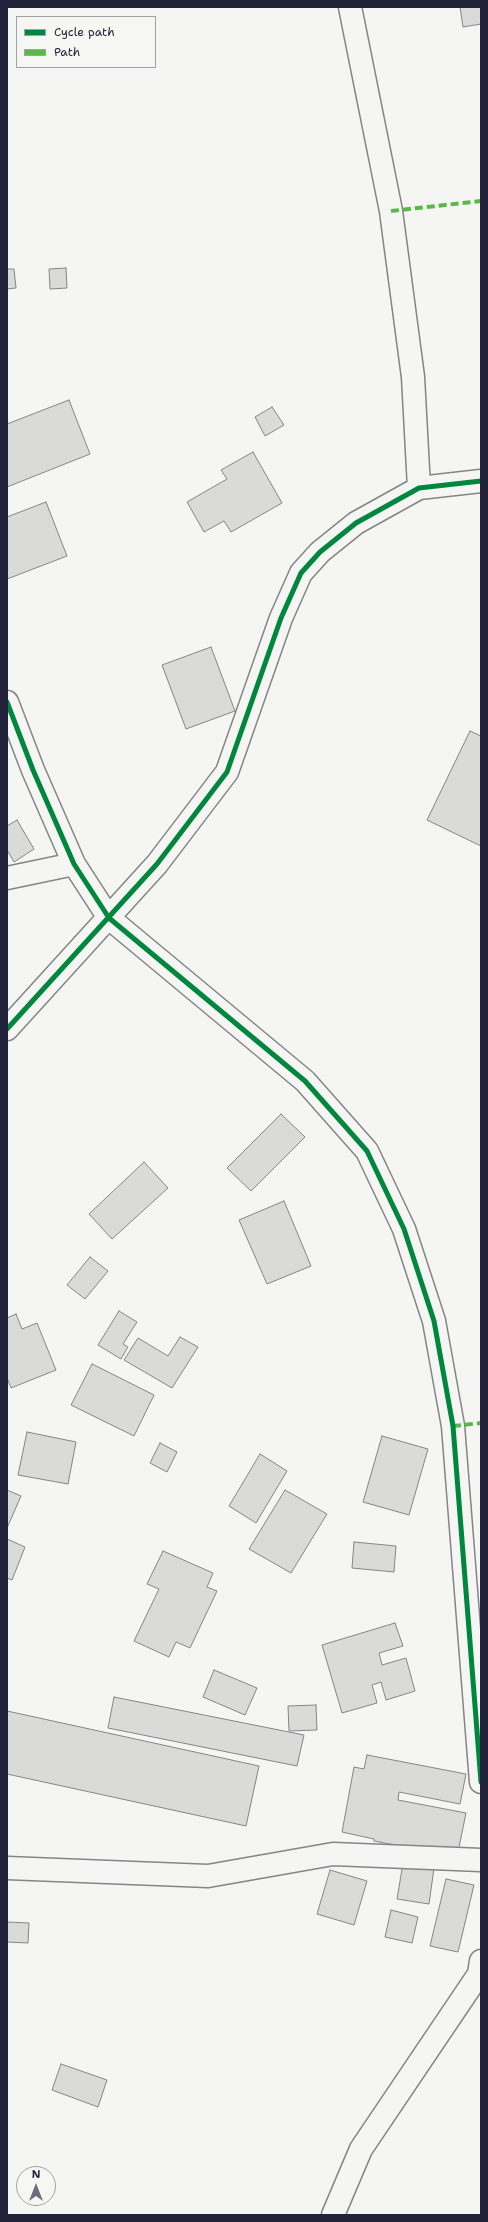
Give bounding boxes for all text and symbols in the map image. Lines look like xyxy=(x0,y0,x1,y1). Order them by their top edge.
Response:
legend xyxy=(16,16,156,68)
text: Cycle path xyxy=(54,24,115,40)
text: Path xyxy=(54,44,80,60)
north arrow xyxy=(16,2166,56,2206)
text: N xyxy=(32,2167,40,2182)

